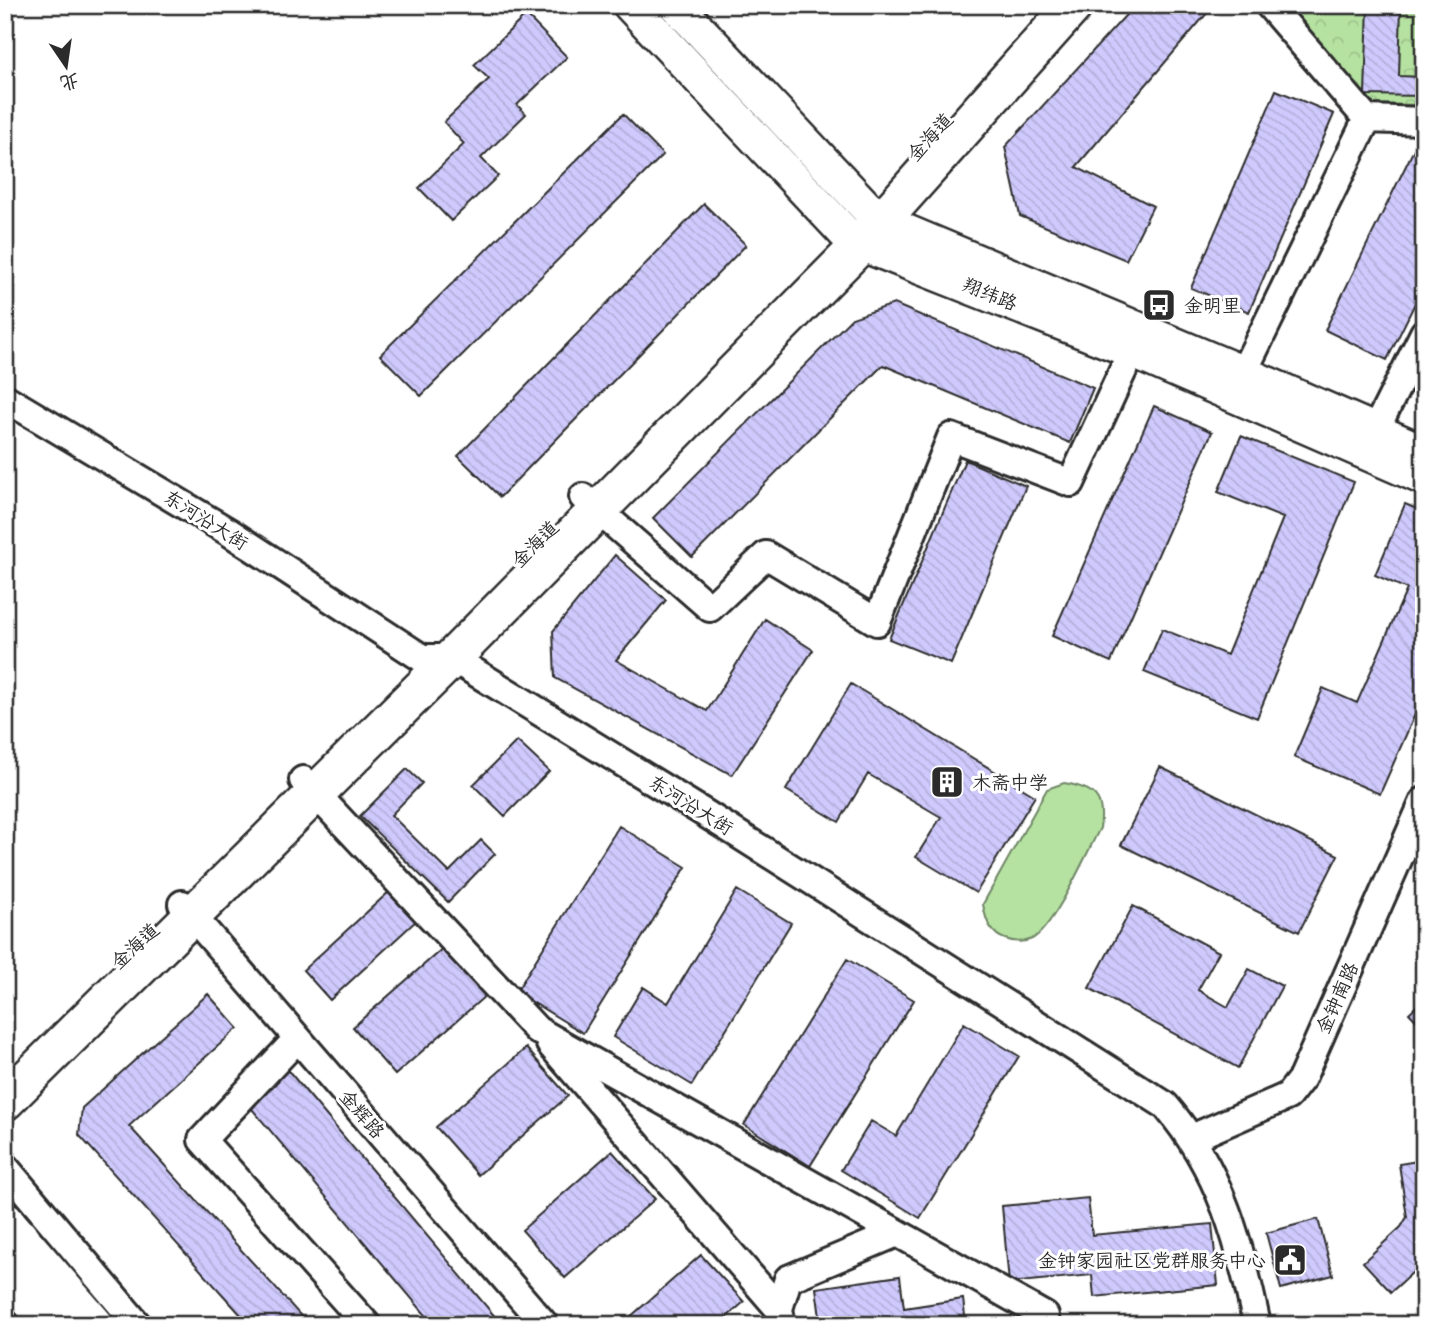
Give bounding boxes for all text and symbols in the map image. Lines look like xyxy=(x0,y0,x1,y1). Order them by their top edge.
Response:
north arrow xyxy=(32,32,102,102)
text: 北 xyxy=(58,68,82,96)
street label: 金海道 xyxy=(902,107,958,167)
street label: 翔纬路 xyxy=(959,272,1021,316)
bus stop icon: 金明里 xyxy=(1140,286,1178,324)
place label: 金明里 xyxy=(1184,293,1241,318)
street label: 东河沿大街 xyxy=(159,484,253,556)
street label: 金海道 xyxy=(506,515,564,573)
building icon: 木斋中学 xyxy=(928,763,966,801)
street label: 东河沿大街 xyxy=(644,769,738,841)
place label: 木斋中学 xyxy=(972,770,1048,795)
street label: 金海道 xyxy=(106,917,164,975)
street label: 金钟南路 xyxy=(1310,958,1364,1038)
street label: 金辉路 xyxy=(334,1084,390,1144)
public building icon: 金钟家园社区党群服务中心 xyxy=(1271,1241,1309,1279)
place label: 金钟家园社区党群服务中心 xyxy=(1038,1248,1266,1273)

